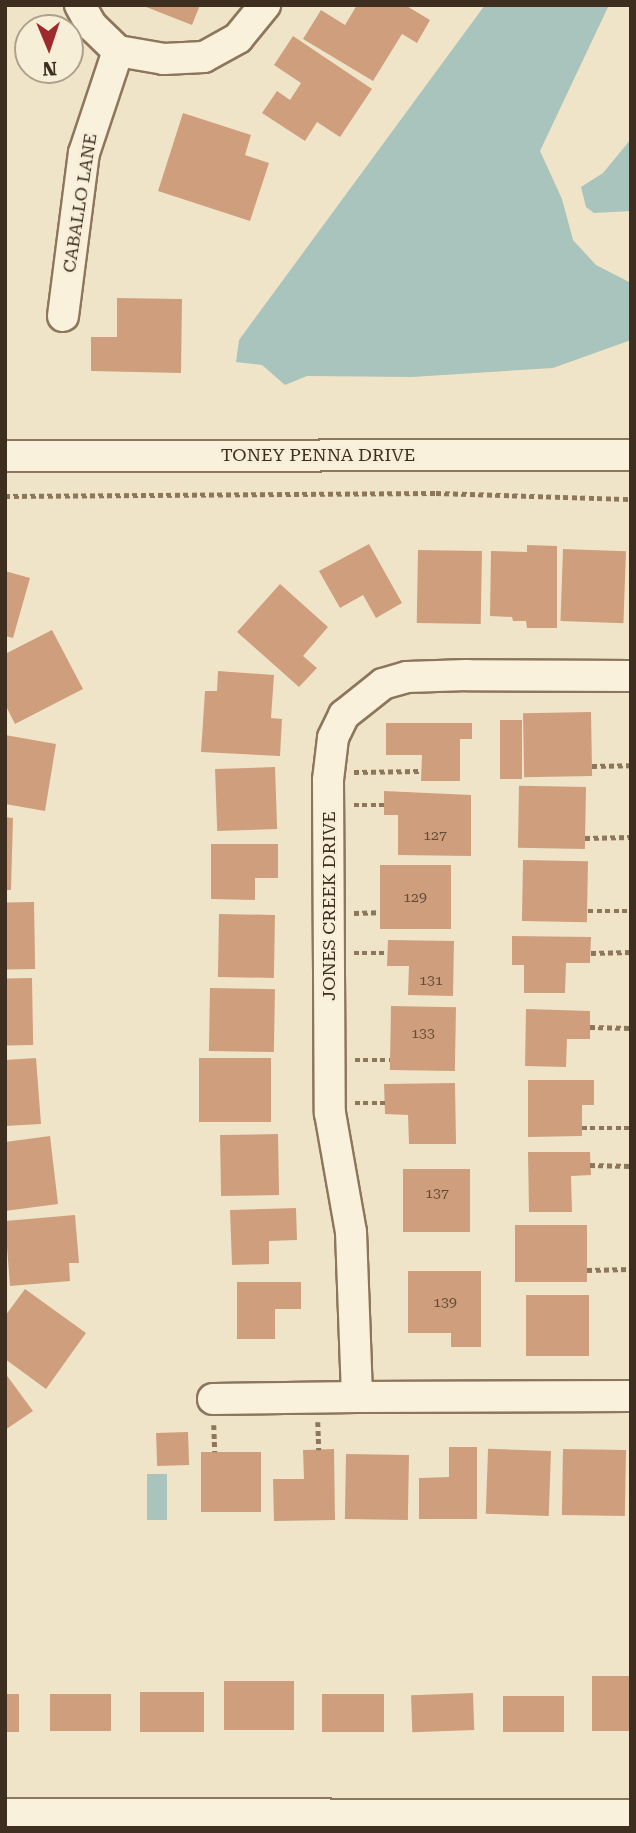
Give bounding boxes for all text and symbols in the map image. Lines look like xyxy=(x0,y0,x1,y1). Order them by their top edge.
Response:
north arrow xyxy=(14,14,84,84)
text: N xyxy=(42,57,57,80)
street label: CABALLO LANE xyxy=(58,132,102,274)
street label: TONEY PENNA DRIVE xyxy=(221,444,415,466)
street label: JONES CREEK DRIVE xyxy=(318,811,340,1001)
house number: 127 xyxy=(423,827,447,843)
house number: 129 xyxy=(403,889,427,905)
house number: 131 xyxy=(419,972,443,988)
house number: 133 xyxy=(411,1025,435,1041)
house number: 137 xyxy=(425,1185,449,1201)
house number: 139 xyxy=(433,1294,457,1310)

